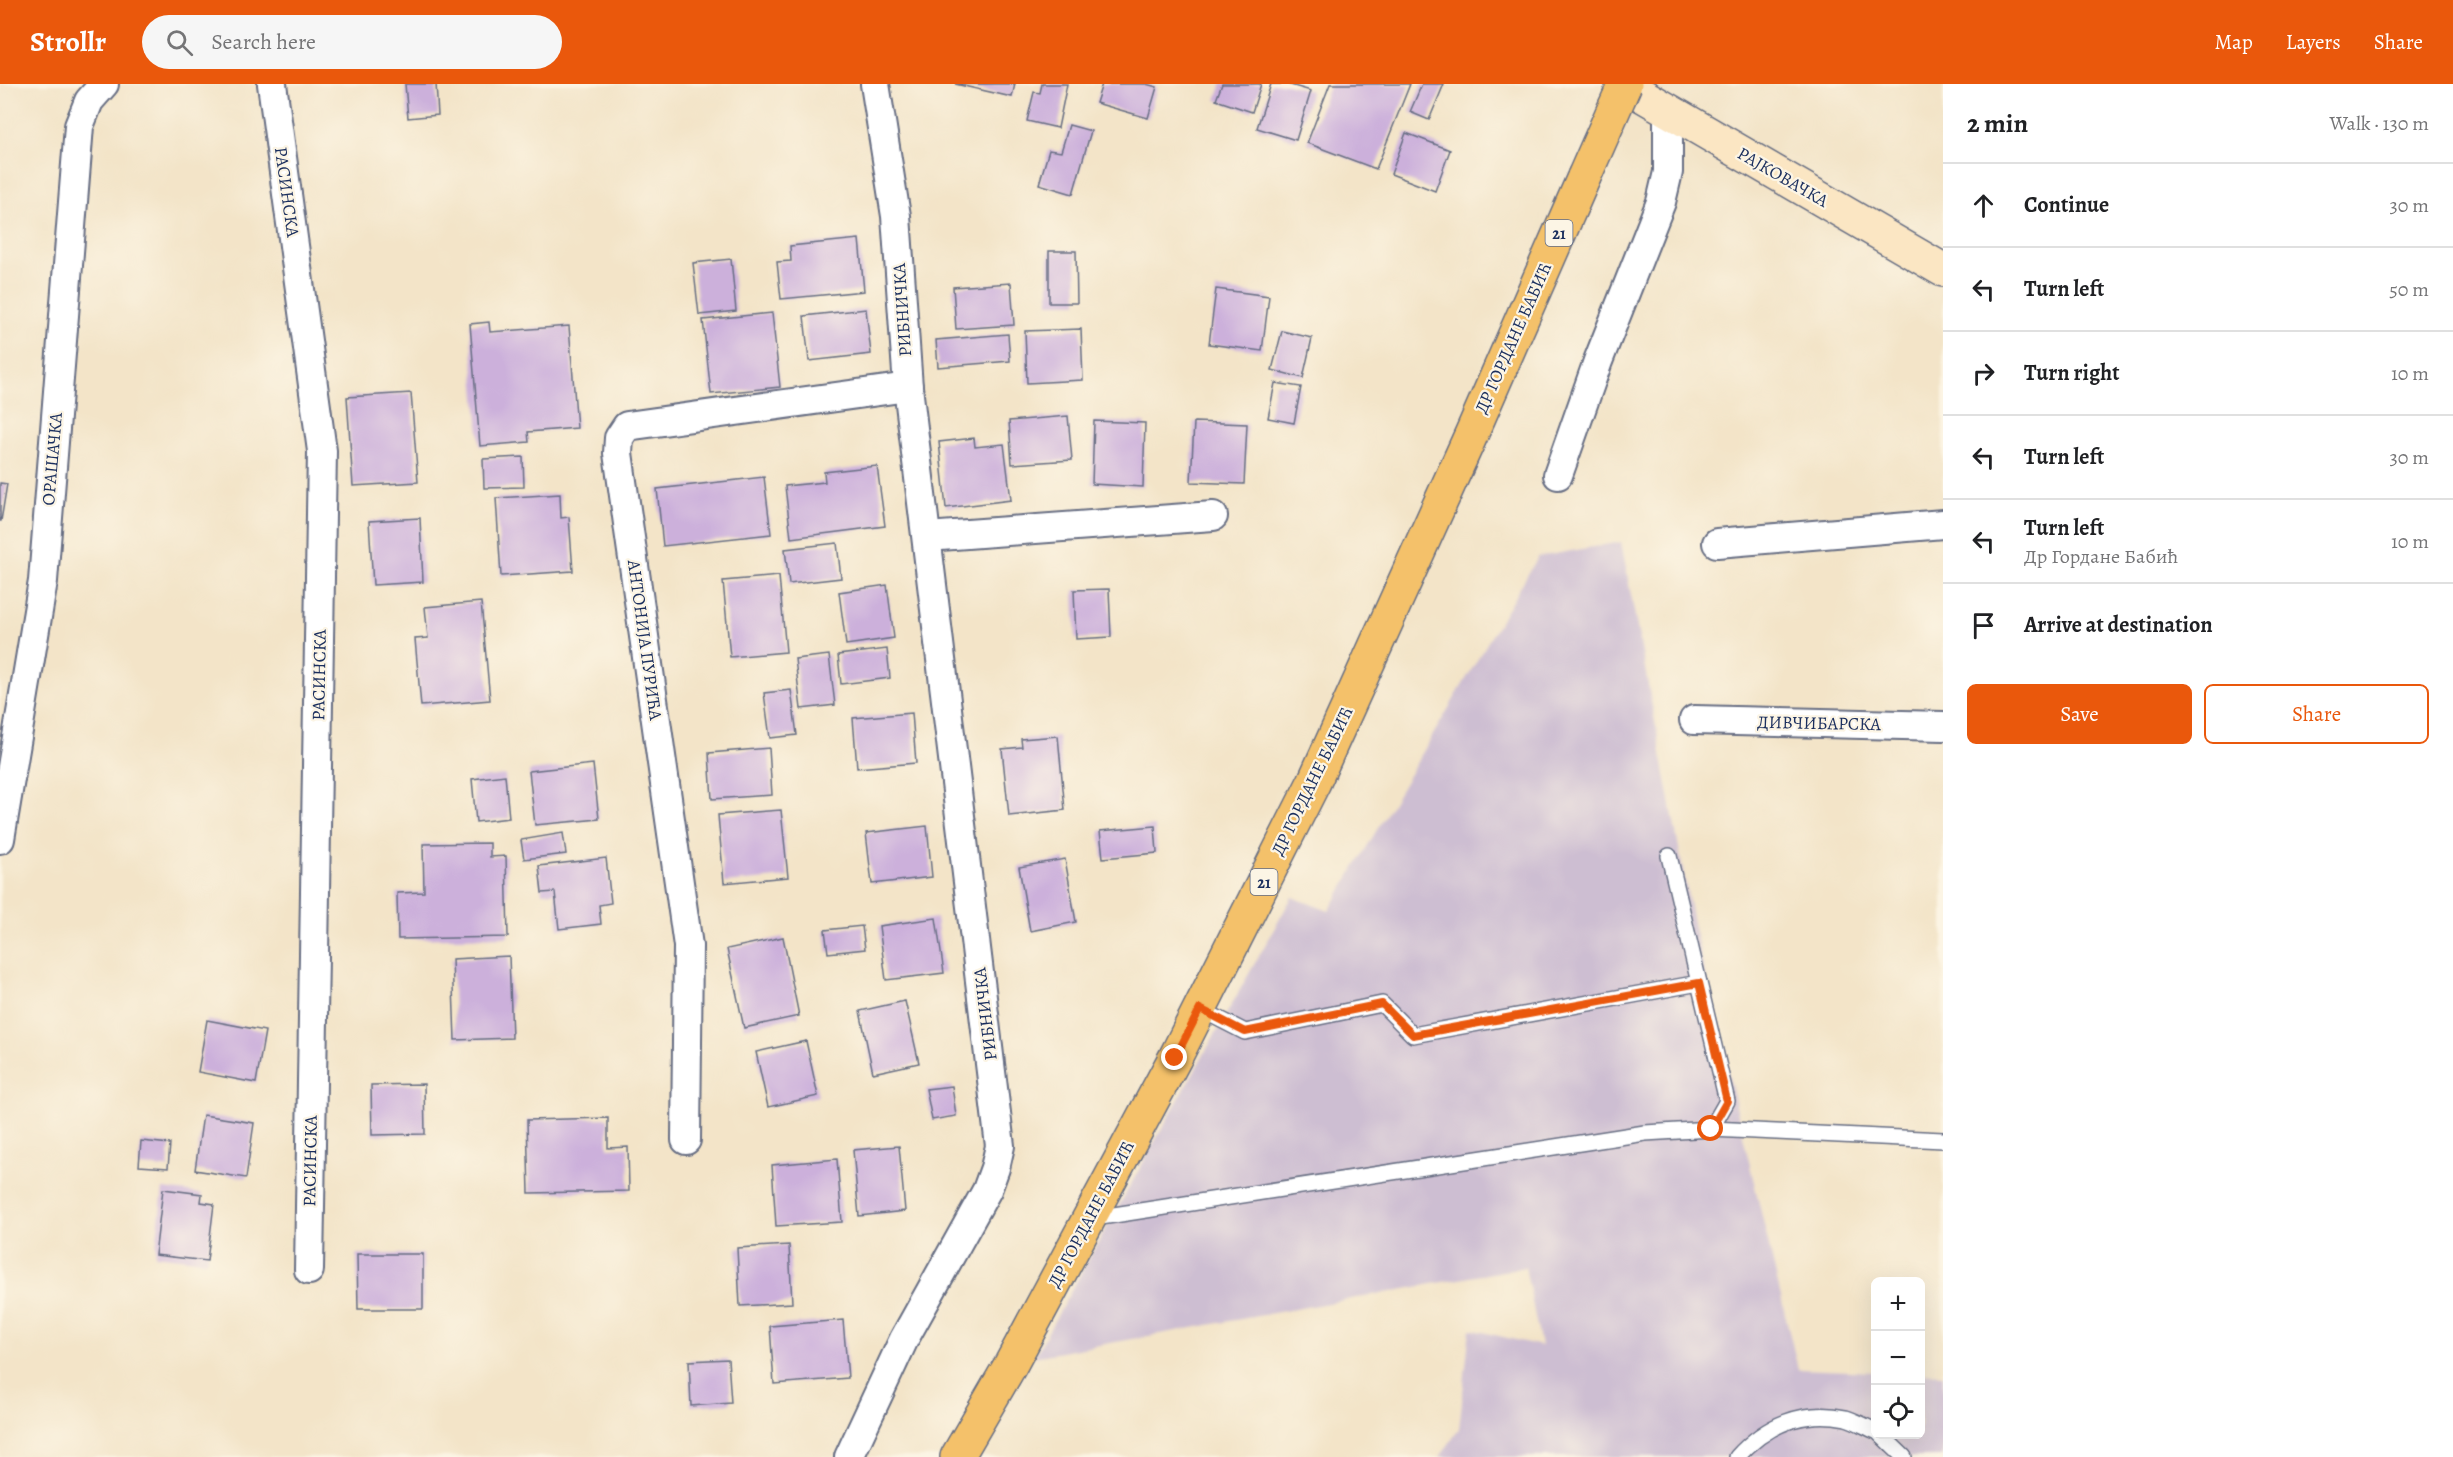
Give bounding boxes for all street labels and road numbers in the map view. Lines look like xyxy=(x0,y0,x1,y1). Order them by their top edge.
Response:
street label: РАЈКОВАЧКА xyxy=(1733,141,1833,213)
street label: РАСИНСКА xyxy=(269,145,305,239)
road number: 21 xyxy=(1546,220,1572,246)
street label: ДР ГОРДАНЕ БАБИЋ xyxy=(1469,259,1557,417)
street label: РИБНИЧКА xyxy=(887,262,917,358)
street label: ОРАШАЧКА xyxy=(36,411,68,506)
street label: АНТОНИЈА ПУРИЋА xyxy=(622,557,668,722)
street label: РАСИНСКА xyxy=(306,629,332,721)
street label: ДР ГОРДАНЕ БАБИЋ xyxy=(1266,703,1358,859)
street label: ДИВЧИБАРСКА xyxy=(1757,710,1882,736)
road number: 21 xyxy=(1250,869,1278,895)
street label: РИБНИЧКА xyxy=(967,966,1003,1062)
street label: РАСИНСКА xyxy=(297,1115,323,1207)
street label: ДР ГОРДАНЕ БАБИЋ xyxy=(1042,1137,1140,1291)

